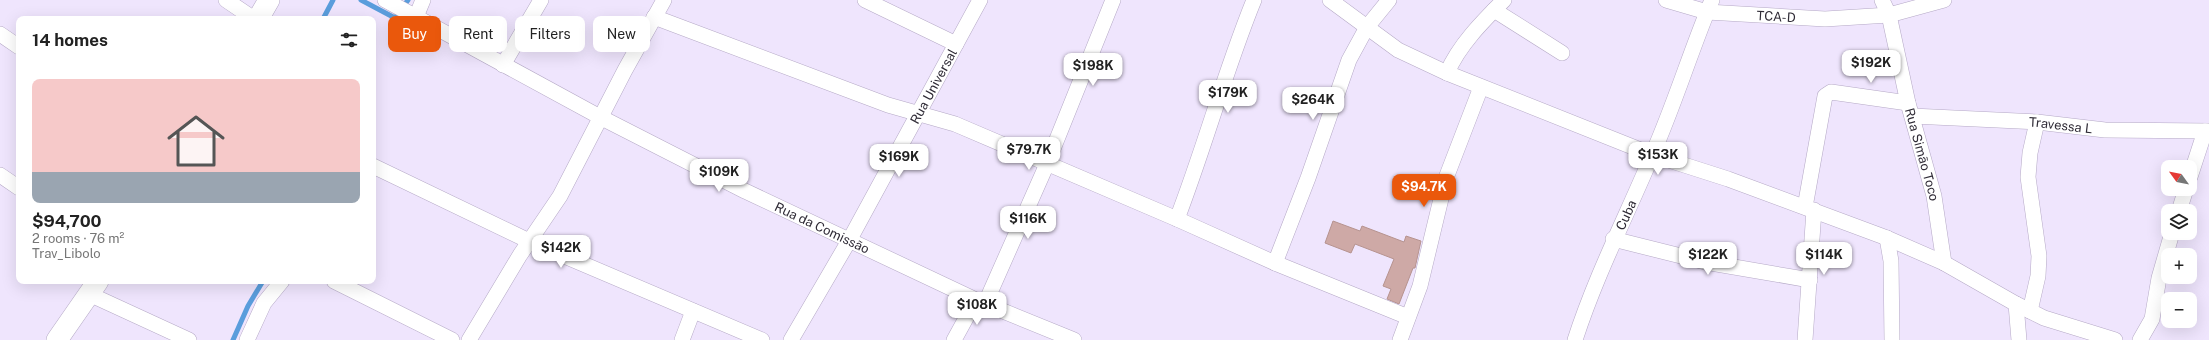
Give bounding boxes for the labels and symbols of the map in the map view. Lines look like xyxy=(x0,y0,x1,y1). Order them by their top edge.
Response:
street label: TCA-D xyxy=(1756,7,1796,25)
street label: Rua Universal xyxy=(907,46,960,126)
pin: $192K xyxy=(1843,50,1899,84)
pin: $198K xyxy=(1065,53,1121,87)
pin: $179K xyxy=(1200,80,1256,114)
pin: $264K xyxy=(1285,87,1341,121)
street label: Rua Simão Toco xyxy=(1902,106,1942,202)
street label: Travessa L xyxy=(2029,114,2093,136)
pin: $79.7K xyxy=(996,137,1062,171)
pin: $153K xyxy=(1630,142,1686,176)
pin: $169K xyxy=(871,144,927,178)
pin: $109K xyxy=(691,159,747,193)
north arrow xyxy=(2161,160,2197,196)
pin: $94.7K xyxy=(1391,174,1457,208)
street label: Cuba xyxy=(1612,198,1639,232)
street label: Rua da Comissão xyxy=(772,199,872,256)
pin: $116K xyxy=(1000,206,1056,240)
pin: $142K xyxy=(533,235,589,269)
pin: $122K xyxy=(1680,242,1736,276)
pin: $114K xyxy=(1796,242,1852,276)
pin: $108K xyxy=(949,292,1005,326)

